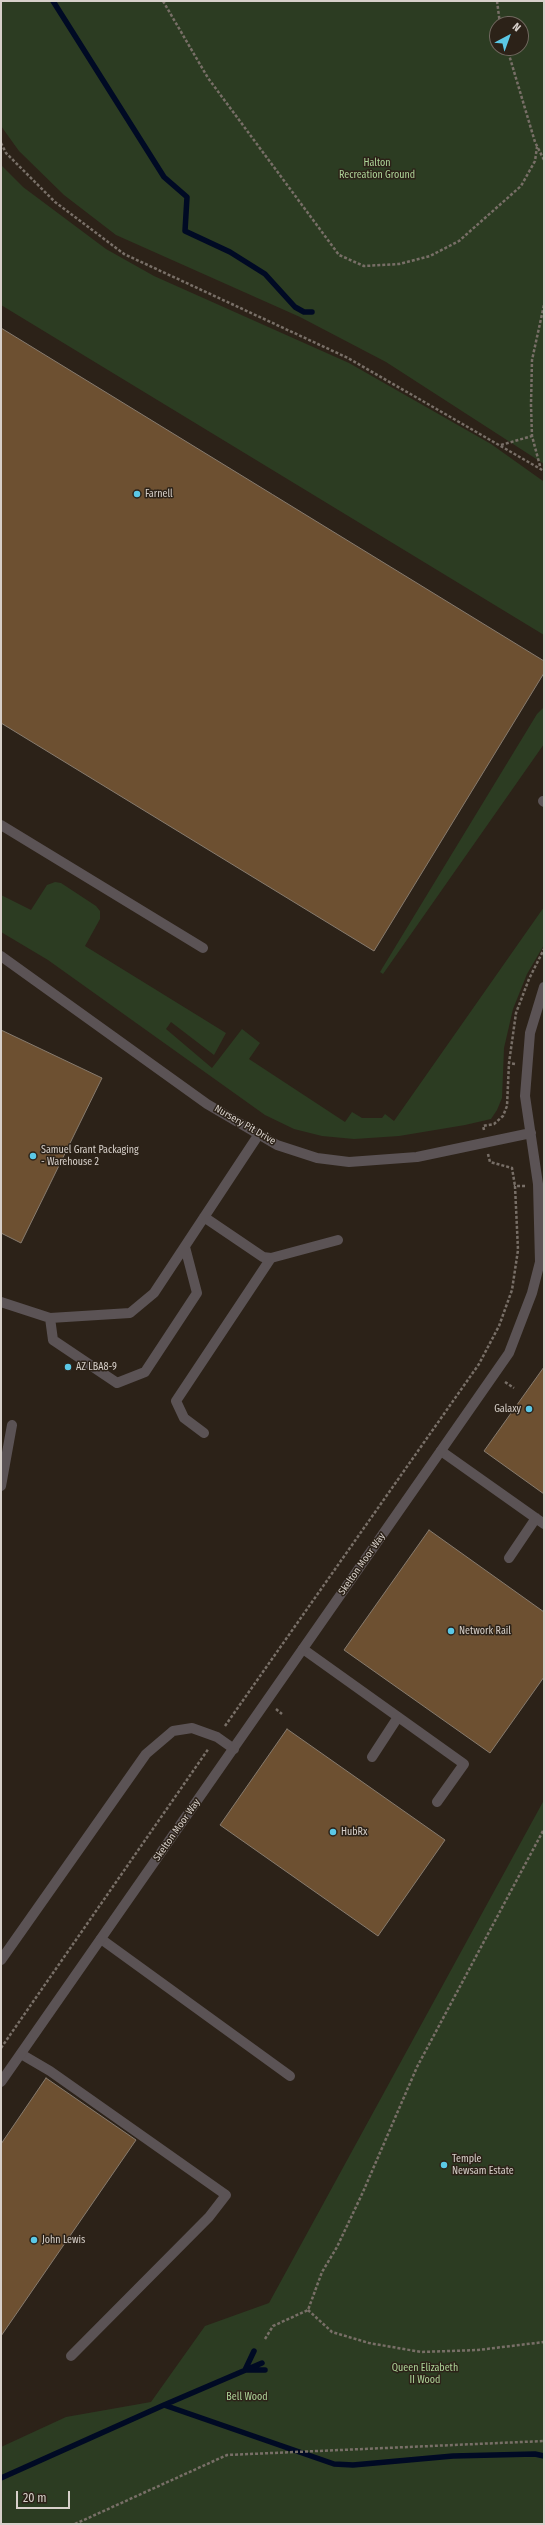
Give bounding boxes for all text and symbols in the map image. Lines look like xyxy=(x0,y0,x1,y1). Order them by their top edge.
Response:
north arrow xyxy=(489,16,529,56)
text: N xyxy=(510,20,523,34)
park label: Halton Recreation Ground xyxy=(339,157,415,180)
place label: Farnell xyxy=(145,488,173,500)
marker: Farnell xyxy=(132,489,142,499)
street label: Nursery Pit Drive xyxy=(212,1103,278,1147)
place label: Samuel Grant Packaging - Warehouse 2 xyxy=(41,1144,139,1168)
marker: Samuel Grant Packaging - Warehouse 2 xyxy=(28,1151,38,1161)
place label: AZ LBA8-9 xyxy=(76,1361,117,1373)
marker: AZ LBA8-9 xyxy=(63,1362,73,1372)
place label: Galaxy xyxy=(494,1403,521,1415)
marker: Galaxy xyxy=(524,1404,534,1414)
street label: Skelton Moor Way xyxy=(336,1531,388,1597)
place label: Network Rail xyxy=(459,1625,511,1637)
marker: Network Rail xyxy=(446,1626,456,1636)
street label: Skelton Moor Way xyxy=(151,1797,203,1863)
place label: HubRx xyxy=(341,1826,367,1838)
marker: HubRx xyxy=(328,1827,338,1837)
place label: Temple Newsam Estate xyxy=(452,2153,514,2176)
marker: Temple Newsam Estate xyxy=(439,2160,449,2170)
place label: John Lewis xyxy=(42,2234,85,2246)
marker: John Lewis xyxy=(29,2235,39,2245)
park label: Queen Elizabeth II Wood xyxy=(392,2362,458,2386)
park label: Bell Wood xyxy=(226,2391,268,2403)
scale bar xyxy=(18,2483,72,2509)
text: 20 m xyxy=(23,2491,47,2505)

